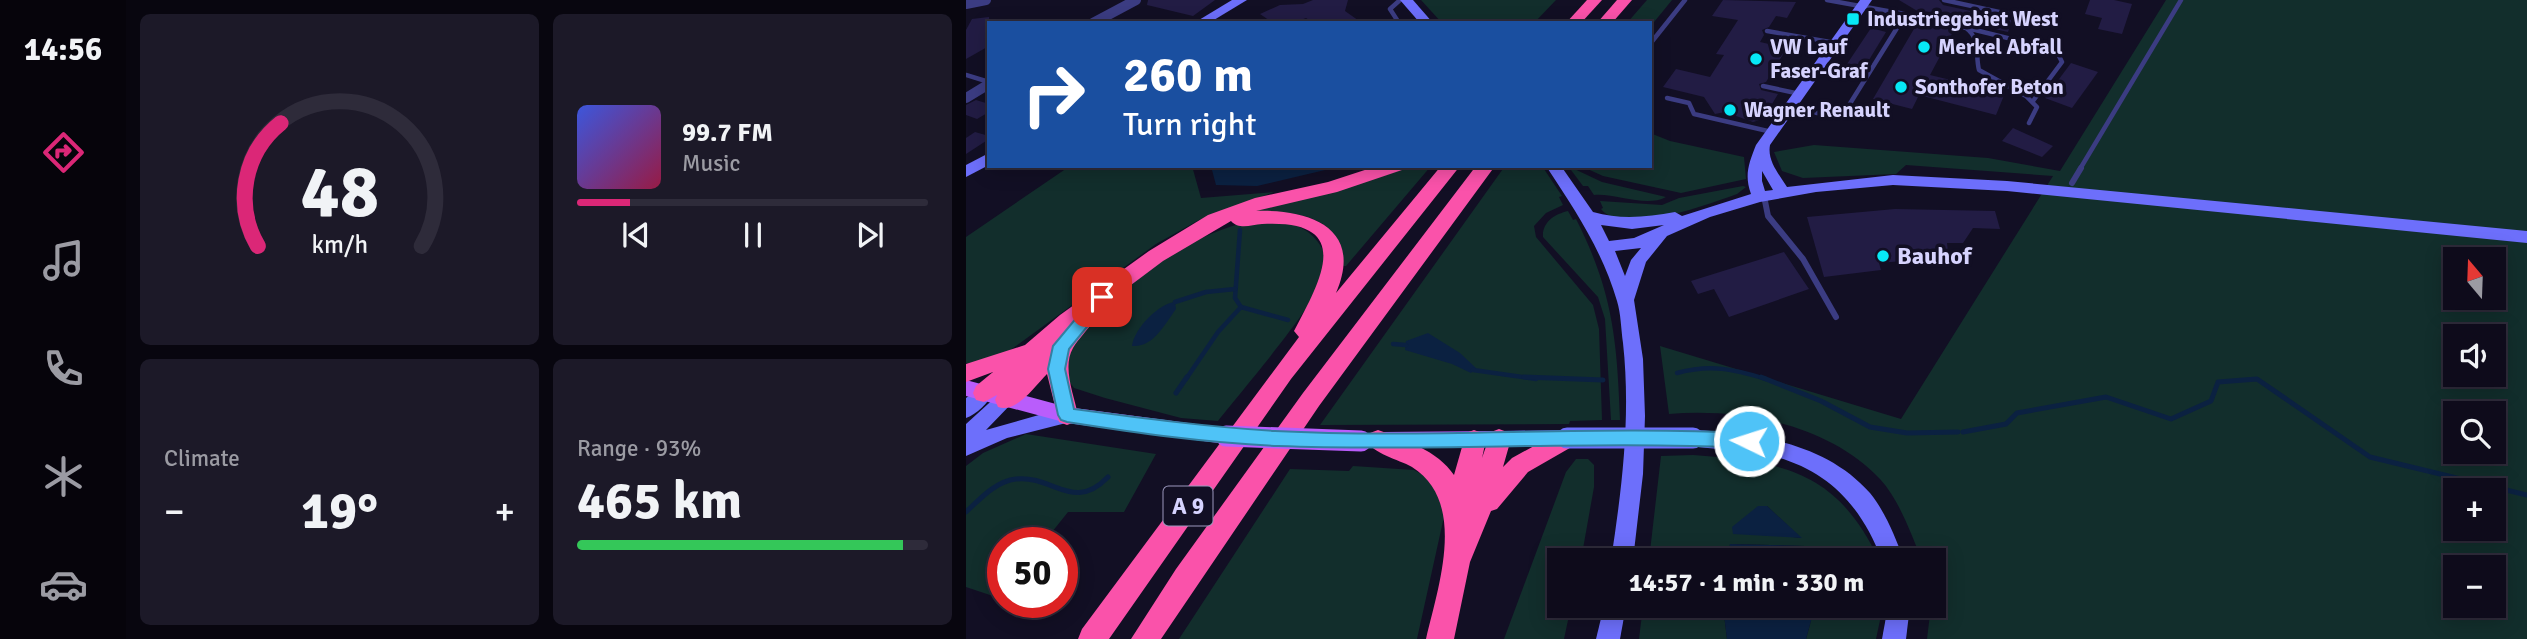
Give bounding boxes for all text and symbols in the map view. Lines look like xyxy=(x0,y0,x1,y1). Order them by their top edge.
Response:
place label: Industriegebiet West xyxy=(1867,6,2059,32)
marker: Industriegebiet West xyxy=(1845,11,1861,27)
text: 14:56 xyxy=(24,30,102,69)
place label: VW Lauf Faser-Graf xyxy=(1770,34,1869,84)
place label: Merkel Abfall xyxy=(1938,34,2063,60)
marker: Merkel Abfall xyxy=(1916,39,1932,55)
text: 260 m xyxy=(1123,45,1253,105)
icon: right xyxy=(1008,49,1099,140)
marker: VW Lauf Faser-Graf xyxy=(1748,51,1764,67)
place label: Sonthofer Beton xyxy=(1915,74,2064,100)
marker: Sonthofer Beton xyxy=(1893,79,1909,95)
place label: Wagner Renault xyxy=(1744,97,1890,123)
marker: Wagner Renault xyxy=(1722,102,1738,118)
text: Turn right xyxy=(1123,105,1256,144)
text: 99.7 FM xyxy=(682,117,773,149)
icon: directions xyxy=(39,128,88,177)
text: 48 xyxy=(300,148,379,237)
text: Music xyxy=(682,149,740,178)
icon: previous xyxy=(617,216,655,254)
icon: pause xyxy=(734,216,772,254)
icon: next xyxy=(851,216,889,254)
text: km/h xyxy=(311,229,368,260)
icon: music xyxy=(39,236,88,285)
place label: Bauhof xyxy=(1897,241,1973,271)
north arrow xyxy=(2443,247,2506,310)
map controls xyxy=(2443,247,2506,618)
marker: Bauhof xyxy=(1875,248,1891,264)
pin xyxy=(1072,267,1132,327)
icon: arrive xyxy=(1083,278,1121,316)
button: sound xyxy=(2443,324,2506,387)
icon: phone xyxy=(39,344,88,393)
button: search xyxy=(2443,401,2506,464)
position arrow xyxy=(1712,404,1786,478)
text: Range · 93% xyxy=(577,434,701,463)
text: Climate xyxy=(164,444,240,473)
icon: climate xyxy=(39,452,88,501)
text: 465 km xyxy=(577,469,742,533)
button: + xyxy=(2443,478,2506,541)
text: 19° xyxy=(301,479,378,543)
road number: A 9 xyxy=(1164,486,1212,526)
text: − xyxy=(164,488,185,535)
text: + xyxy=(494,488,515,535)
speed limit sign: 50 xyxy=(987,527,1078,618)
button: − xyxy=(2443,555,2506,618)
icon: car xyxy=(39,560,88,609)
text: 14:57 · 1 min · 330 m xyxy=(1629,567,1864,599)

